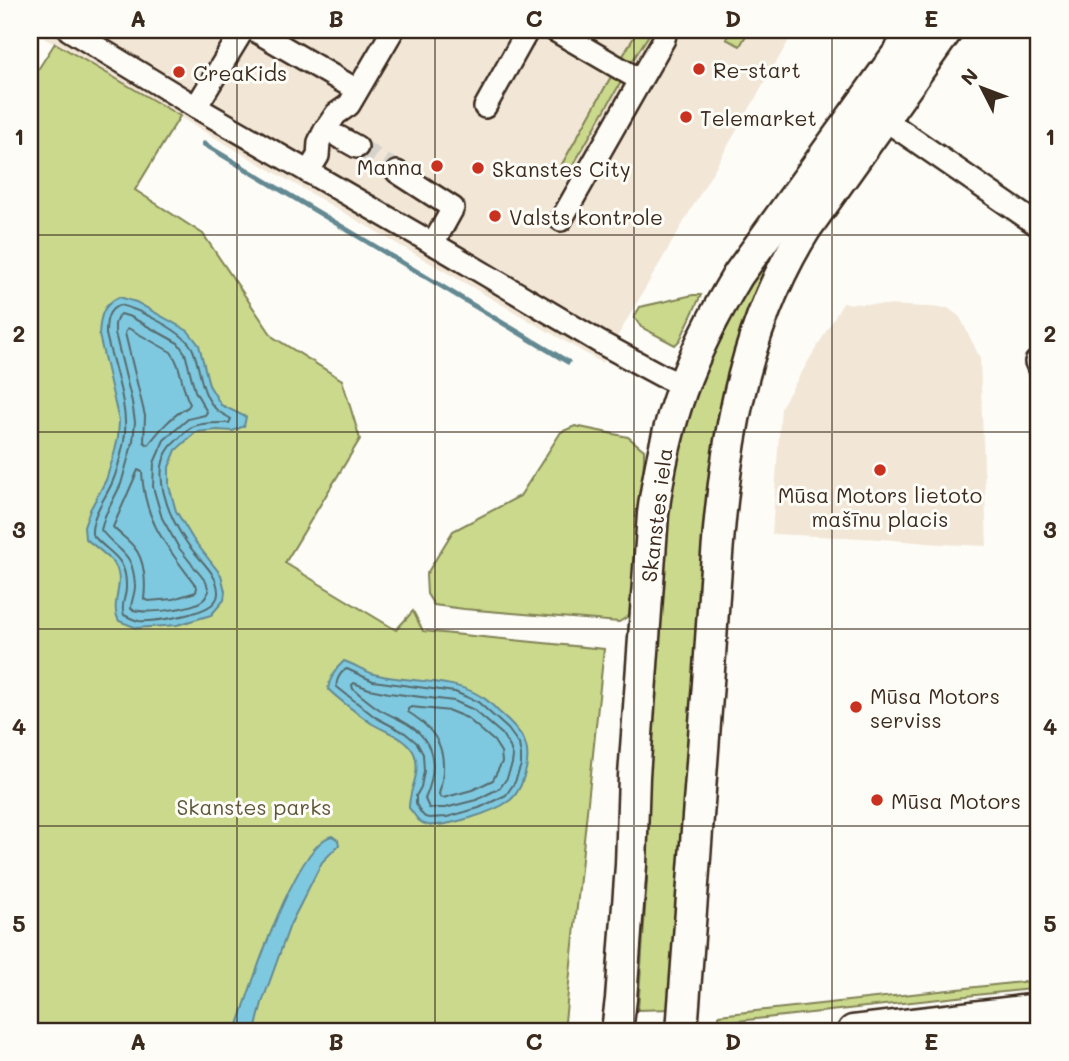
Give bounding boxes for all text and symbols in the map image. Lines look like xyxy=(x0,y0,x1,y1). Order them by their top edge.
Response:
text: A xyxy=(130,3,146,33)
text: B xyxy=(328,3,344,33)
text: C xyxy=(525,3,543,33)
text: D xyxy=(725,3,741,33)
text: E xyxy=(924,3,938,33)
north arrow xyxy=(946,52,1016,122)
place label: Re-start xyxy=(713,56,801,83)
place label: CreaKids xyxy=(193,59,287,86)
marker: Re-start xyxy=(691,61,707,77)
text: N xyxy=(955,63,983,90)
marker: CreaKids xyxy=(171,64,187,80)
place label: Telemarket xyxy=(700,104,817,131)
marker: Telemarket xyxy=(678,109,694,125)
text: 1 xyxy=(14,121,24,151)
text: 1 xyxy=(1045,121,1055,151)
place label: Manna xyxy=(357,153,423,180)
place label: Skanstes City xyxy=(492,155,631,182)
marker: Manna xyxy=(429,158,445,174)
marker: Skanstes City xyxy=(470,160,486,176)
place label: Valsts kontrole xyxy=(509,203,663,230)
marker: Valsts kontrole xyxy=(487,208,503,224)
text: 2 xyxy=(13,318,25,348)
text: 2 xyxy=(1044,318,1056,348)
street label: Skanstes iela xyxy=(634,446,678,584)
marker: Mūsa Motors lietoto mašīnu placis xyxy=(872,462,888,478)
place label: Mūsa Motors lietoto mašīnu placis xyxy=(778,481,982,532)
text: 3 xyxy=(12,514,26,544)
text: 3 xyxy=(1043,514,1057,544)
place label: Mūsa Motors serviss xyxy=(870,682,1000,733)
marker: Mūsa Motors serviss xyxy=(848,699,864,715)
text: 4 xyxy=(12,711,26,741)
text: 4 xyxy=(1043,711,1057,741)
place label: Mūsa Motors xyxy=(891,787,1021,814)
marker: Mūsa Motors xyxy=(869,792,885,808)
park label: Skanstes parks xyxy=(176,793,332,820)
text: 5 xyxy=(12,908,26,938)
text: 5 xyxy=(1043,908,1057,938)
text: A xyxy=(130,1026,146,1056)
text: B xyxy=(328,1026,344,1056)
text: C xyxy=(525,1026,543,1056)
text: D xyxy=(725,1026,741,1056)
text: E xyxy=(924,1026,938,1056)

